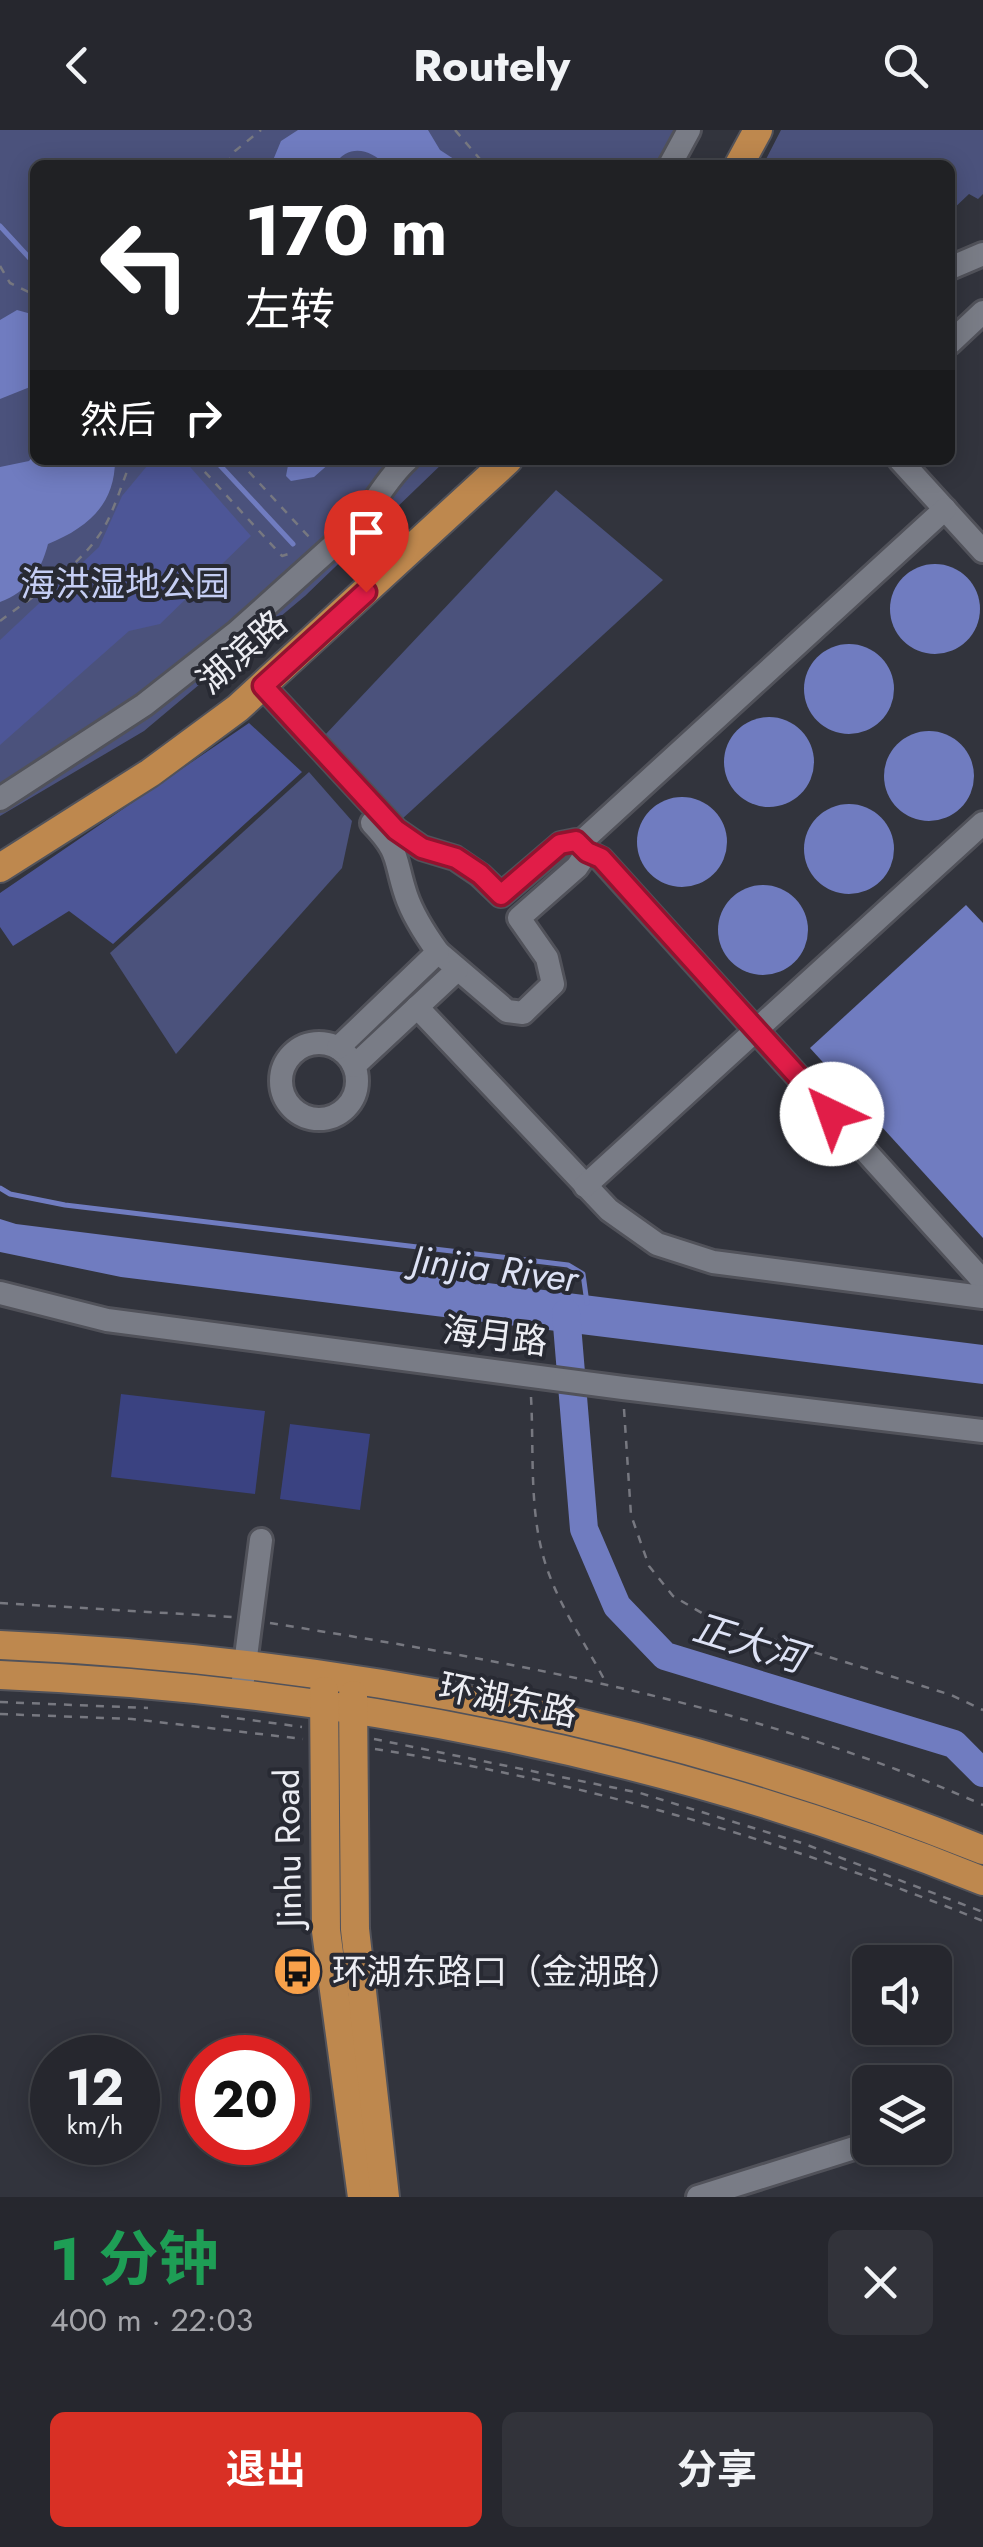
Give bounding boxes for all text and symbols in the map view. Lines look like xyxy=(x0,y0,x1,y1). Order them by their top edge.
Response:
text: Routely xyxy=(413,33,570,98)
icon: back xyxy=(50,38,105,93)
icon: search xyxy=(878,38,933,93)
text: 170 m xyxy=(245,180,448,281)
icon: left xyxy=(80,200,210,330)
text: 左转 xyxy=(245,277,335,342)
icon: right xyxy=(176,390,231,445)
text: 然后 xyxy=(80,392,156,447)
pin xyxy=(324,490,409,593)
icon: arrive xyxy=(339,505,394,560)
park label: 海洪湿地公园 xyxy=(20,559,230,609)
street label: 湖滨路 xyxy=(186,599,298,705)
position arrow xyxy=(780,1062,884,1166)
water label: Jinjia River xyxy=(402,1230,583,1306)
street label: 海月路 xyxy=(440,1305,550,1367)
water label: 正大河 xyxy=(687,1600,818,1688)
street label: 环湖东路 xyxy=(434,1661,582,1739)
street label: Jinhu Road xyxy=(262,1768,314,1932)
map controls xyxy=(852,1945,952,2165)
button: sound xyxy=(852,1945,952,2045)
bus stop icon: 环湖东路口（金湖路） xyxy=(271,1946,323,1998)
place label: 环湖东路口（金湖路） xyxy=(332,1947,682,1997)
speed limit sign: 20 xyxy=(180,2035,310,2165)
text: 12 xyxy=(66,2051,124,2124)
button: layers xyxy=(852,2065,952,2165)
text: km/h xyxy=(67,2107,123,2143)
text: 1 分钟 xyxy=(50,2216,219,2303)
button: close xyxy=(828,2230,933,2335)
text: 400 m · 22:03 xyxy=(50,2297,253,2343)
button: 退出 xyxy=(50,2412,482,2527)
button: 分享 xyxy=(502,2412,933,2527)

